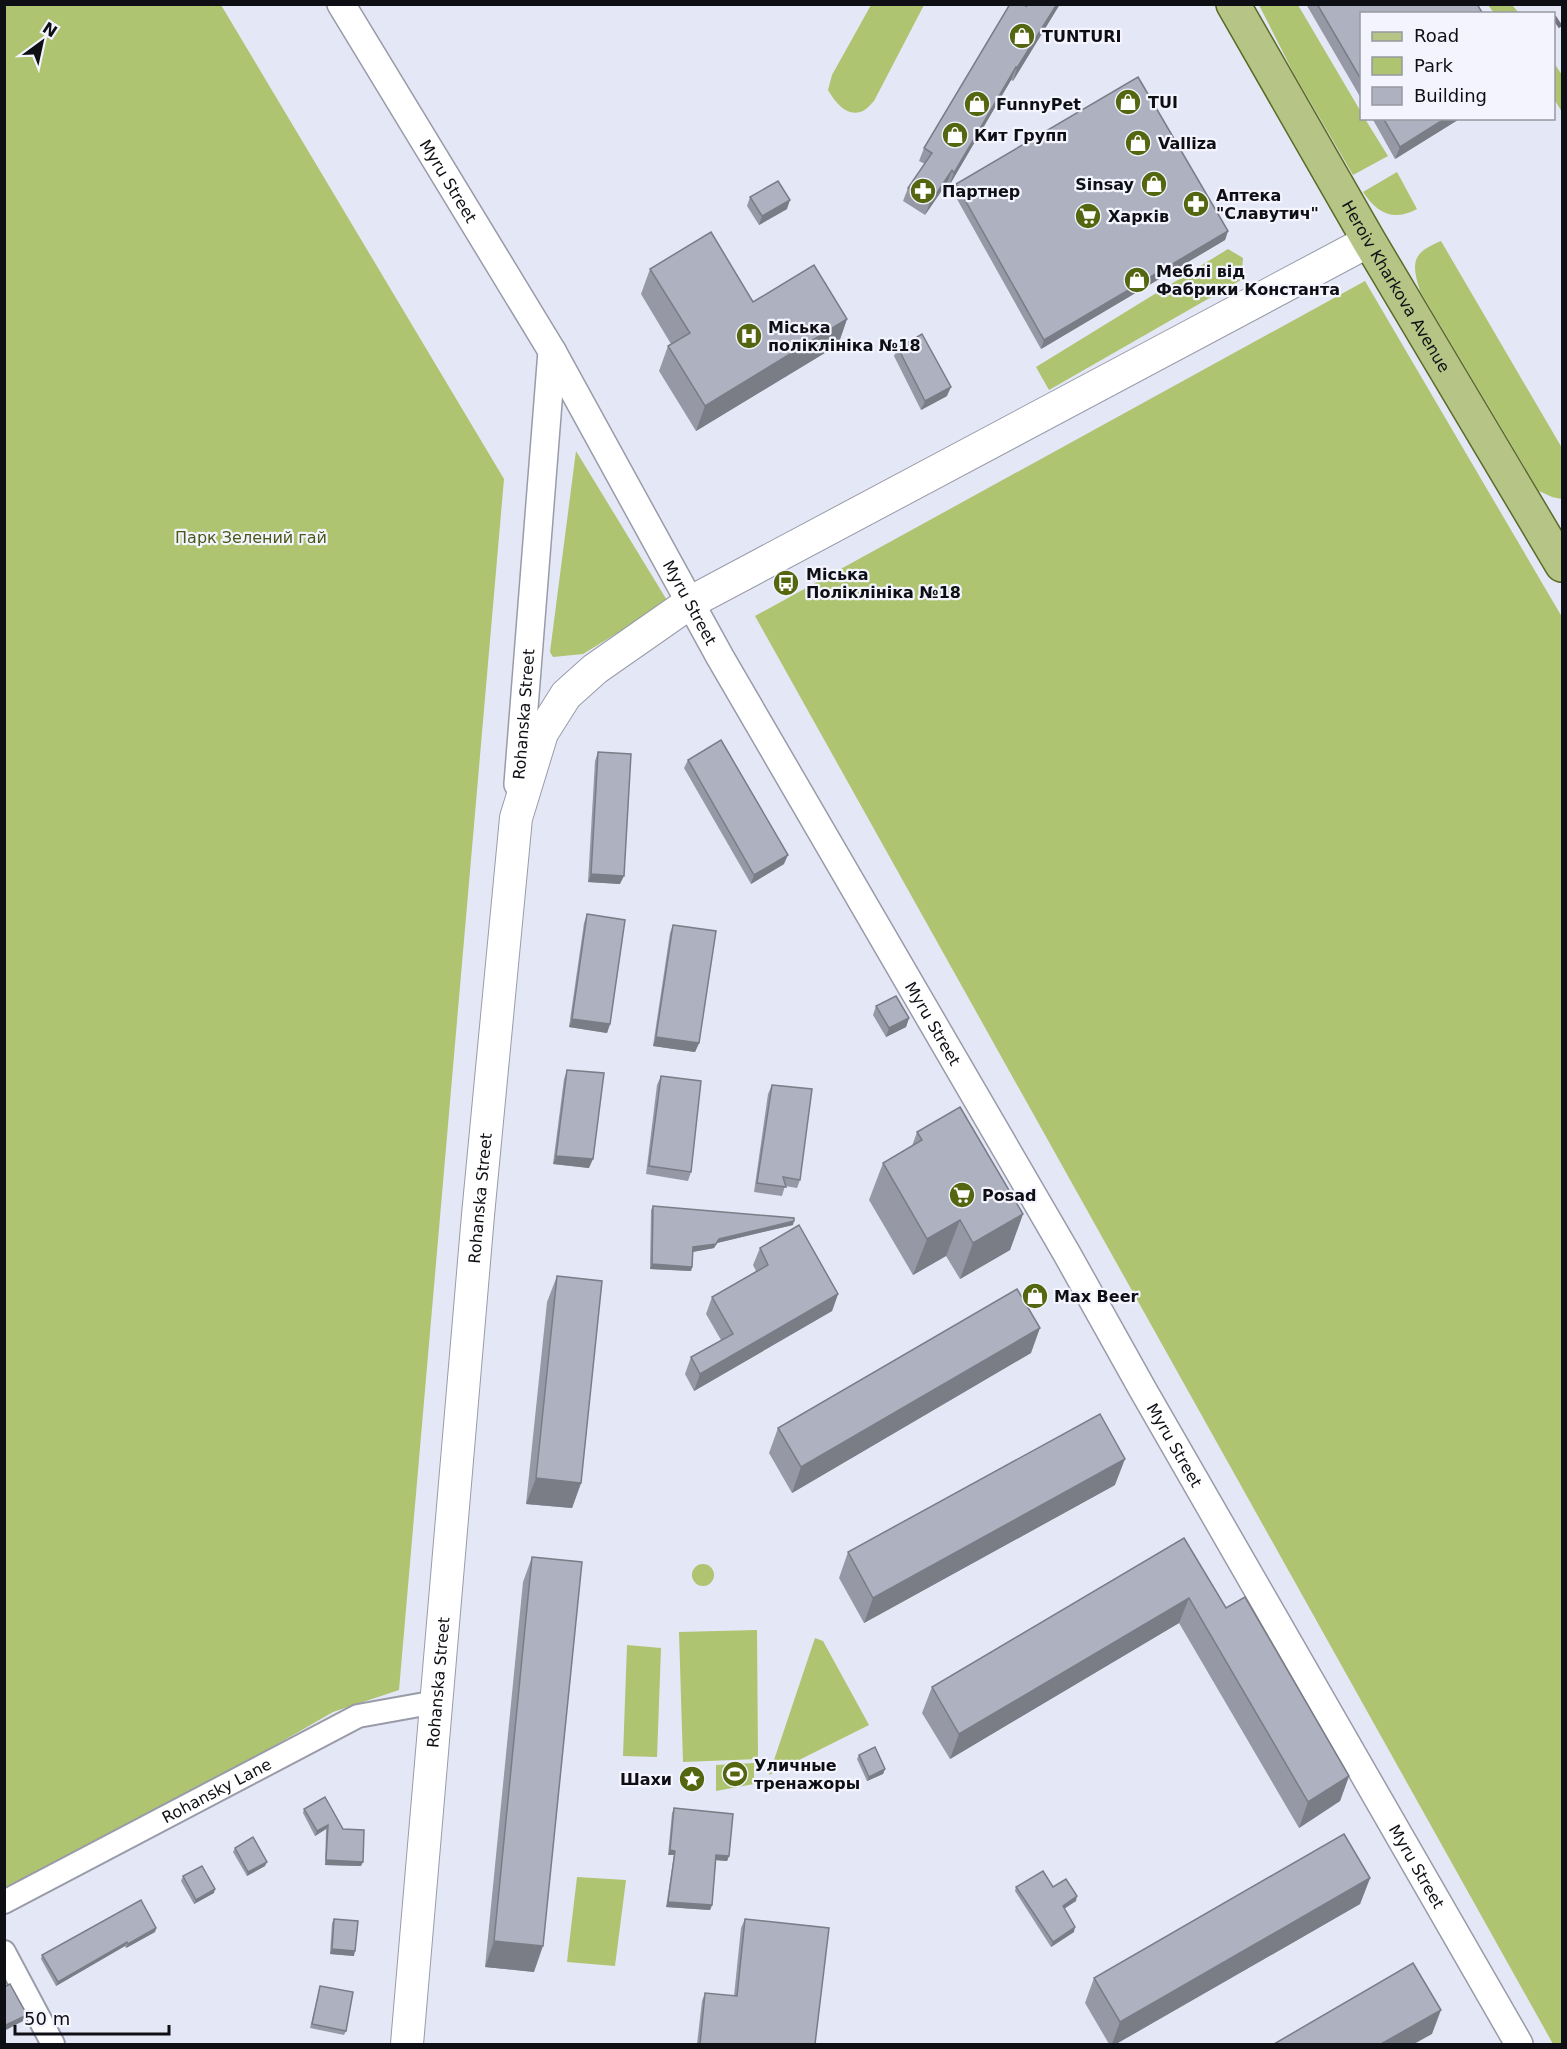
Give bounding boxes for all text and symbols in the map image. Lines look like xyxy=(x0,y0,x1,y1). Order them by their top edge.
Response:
north arrow xyxy=(12,12,72,72)
legend xyxy=(1360,12,1555,120)
text: N xyxy=(39,18,61,41)
shop icon: TUNTURI xyxy=(1007,21,1037,51)
text: Road xyxy=(1414,25,1459,46)
place label: TUNTURI xyxy=(1042,27,1121,46)
text: Park xyxy=(1414,55,1453,76)
text: Building xyxy=(1414,85,1487,106)
shop icon: TUI xyxy=(1113,87,1143,117)
shop icon: FunnyPet xyxy=(962,89,992,119)
place label: TUI xyxy=(1148,93,1178,112)
place label: FunnyPet xyxy=(996,95,1081,114)
shop icon: Кит Групп xyxy=(940,120,970,150)
place label: Кит Групп xyxy=(974,126,1067,145)
shop icon: Valliza xyxy=(1123,128,1153,158)
place label: Valliza xyxy=(1158,134,1217,153)
street label: Myru Street xyxy=(416,136,481,226)
shop icon: Sinsay xyxy=(1139,169,1169,199)
place label: Sinsay xyxy=(1075,175,1135,194)
pharmacy icon: Партнер xyxy=(908,176,938,206)
place label: Партнер xyxy=(942,182,1020,201)
place label: Аптека "Славутич" xyxy=(1216,186,1319,223)
pharmacy icon: Аптека "Славутич" xyxy=(1181,189,1211,219)
street label: Heroiv Kharkova Avenue xyxy=(1338,197,1454,376)
supermarket icon: Харків xyxy=(1073,201,1103,231)
place label: Харків xyxy=(1108,207,1169,226)
place label: Меблі від Фабрики Константа xyxy=(1156,262,1340,299)
shop icon: Меблі від Фабрики Константа xyxy=(1122,265,1152,295)
place label: Міська поліклініка №18 xyxy=(768,318,921,355)
hospital icon: Міська поліклініка №18 xyxy=(734,321,764,351)
park label: Парк Зелений гай xyxy=(175,528,327,547)
street label: Myru Street xyxy=(659,557,721,648)
place label: Міська Поліклініка №18 xyxy=(806,565,961,602)
bus stop icon: Міська Поліклініка №18 xyxy=(771,568,801,598)
street label: Rohanska Street xyxy=(509,648,539,780)
street label: Myru Street xyxy=(901,978,964,1069)
street label: Rohanska Street xyxy=(465,1132,496,1264)
supermarket icon: Posad xyxy=(947,1180,977,1210)
place label: Posad xyxy=(982,1186,1037,1205)
shop icon: Max Beer xyxy=(1020,1281,1050,1311)
place label: Max Beer xyxy=(1054,1287,1139,1306)
street label: Myru Street xyxy=(1143,1400,1206,1491)
street label: Rohanska Street xyxy=(423,1616,454,1749)
street label: Rohansky Lane xyxy=(159,1754,275,1827)
place label: Уличные тренажоры xyxy=(754,1756,860,1793)
sports icon: Уличные тренажоры xyxy=(720,1759,750,1789)
place icon: Шахи xyxy=(677,1764,707,1794)
place label: Шахи xyxy=(620,1770,672,1789)
street label: Myru Street xyxy=(1385,1821,1448,1912)
scale bar xyxy=(15,1998,170,2036)
text: 50 m xyxy=(24,2008,70,2029)

